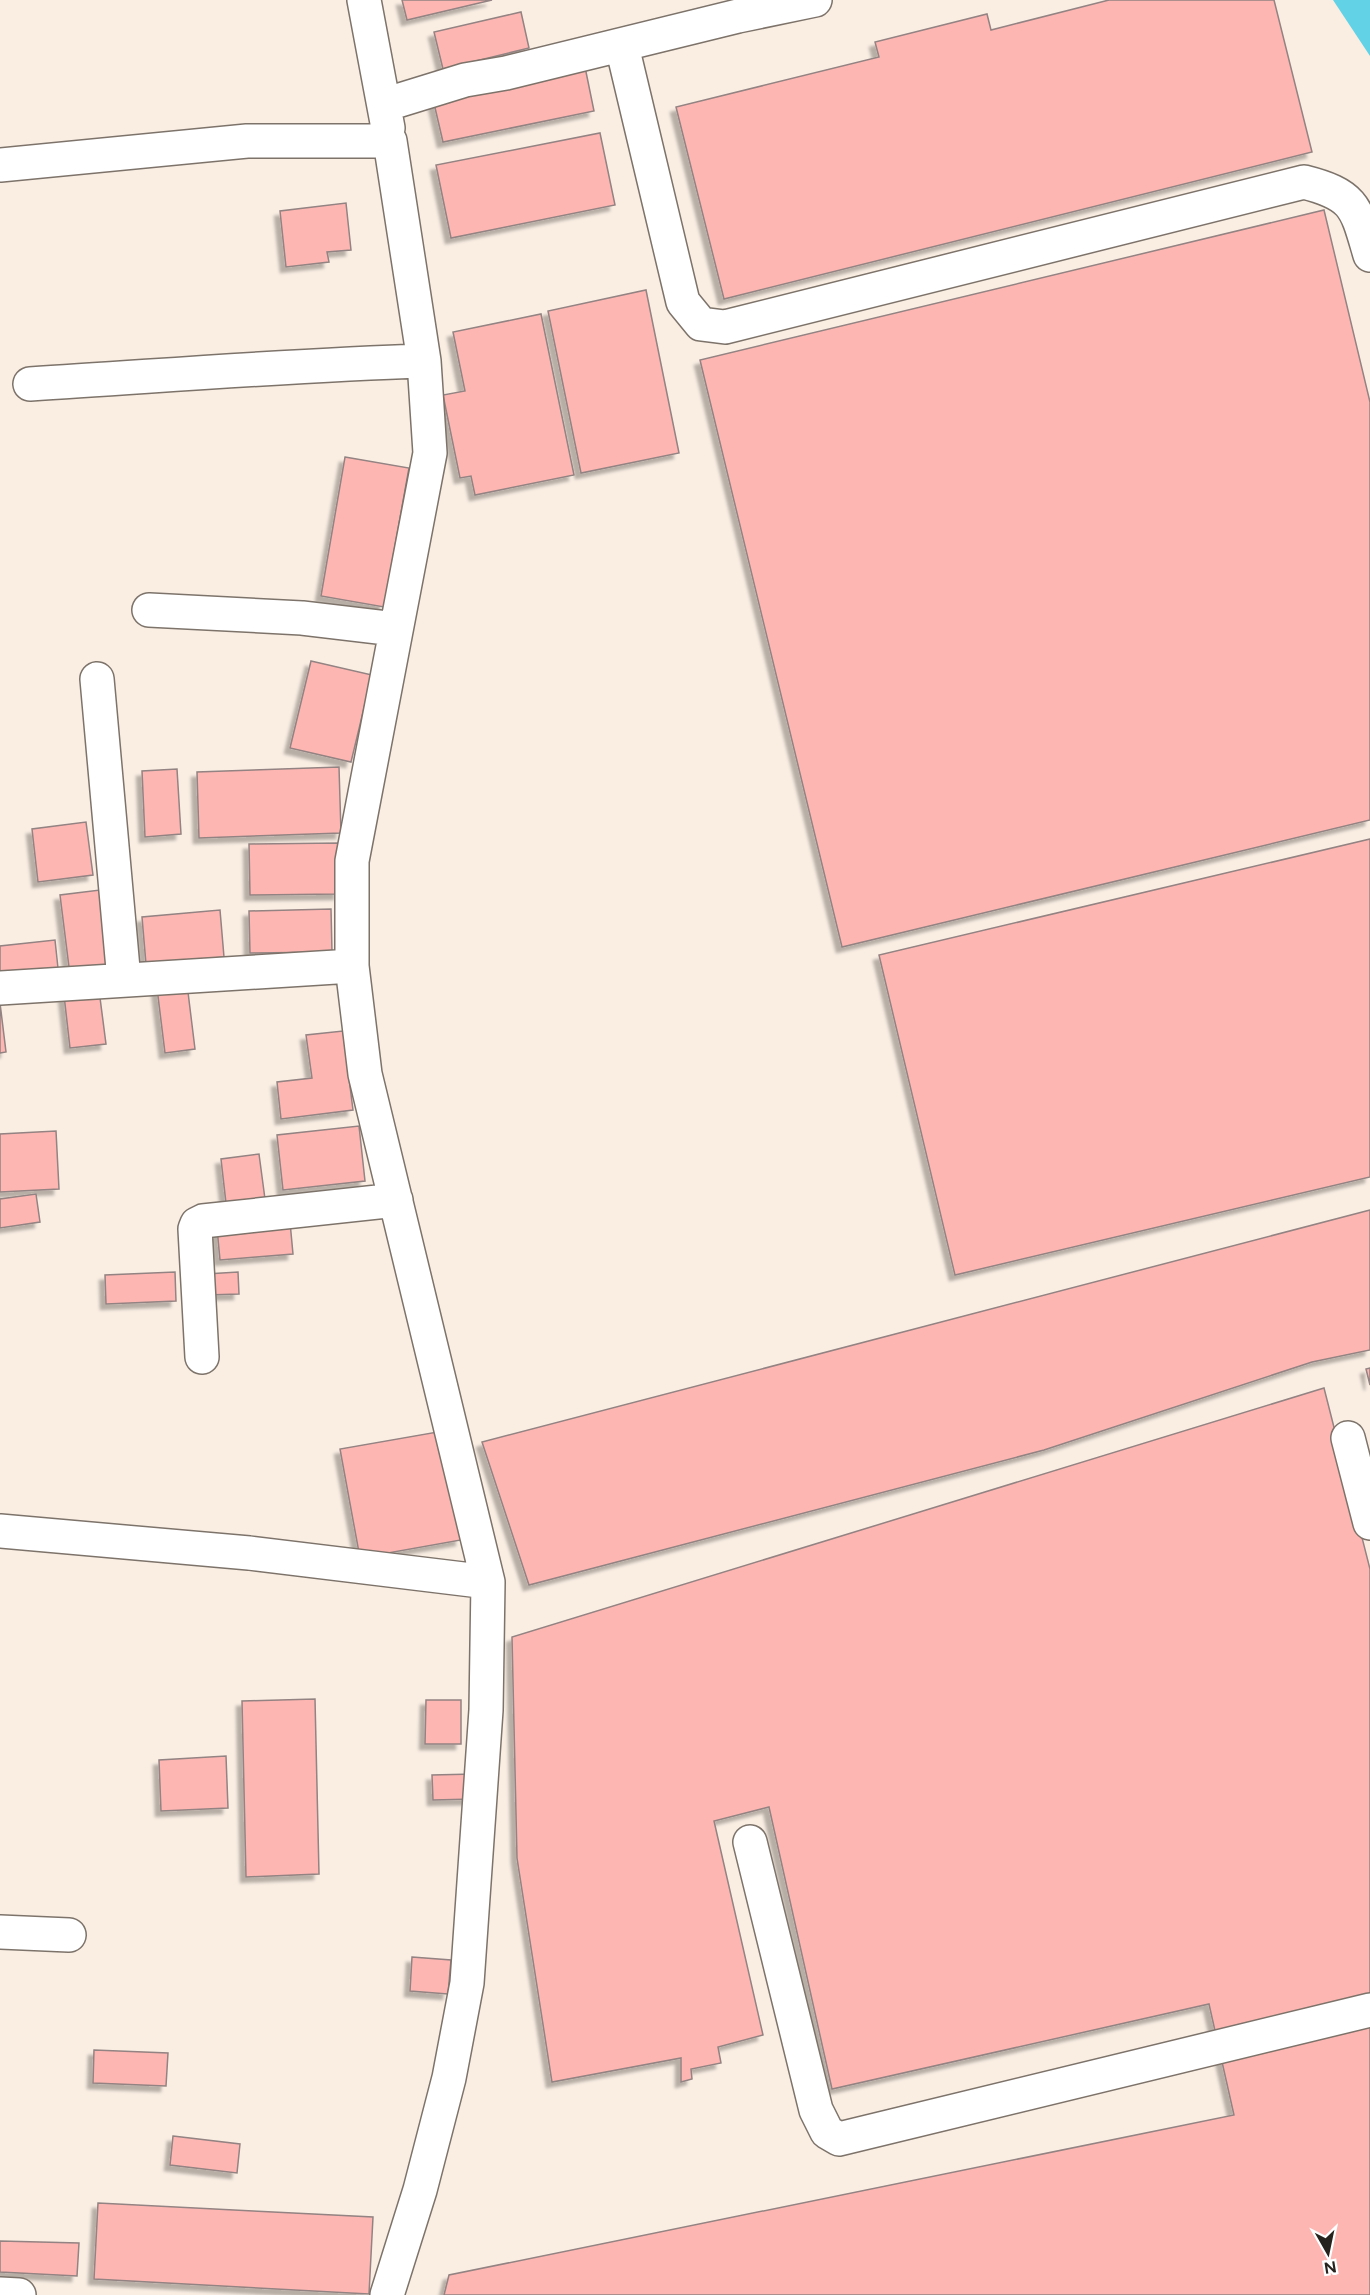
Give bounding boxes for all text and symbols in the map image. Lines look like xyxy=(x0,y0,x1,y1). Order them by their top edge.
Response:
north arrow xyxy=(1298,2223,1358,2283)
text: N xyxy=(1323,2257,1338,2278)

